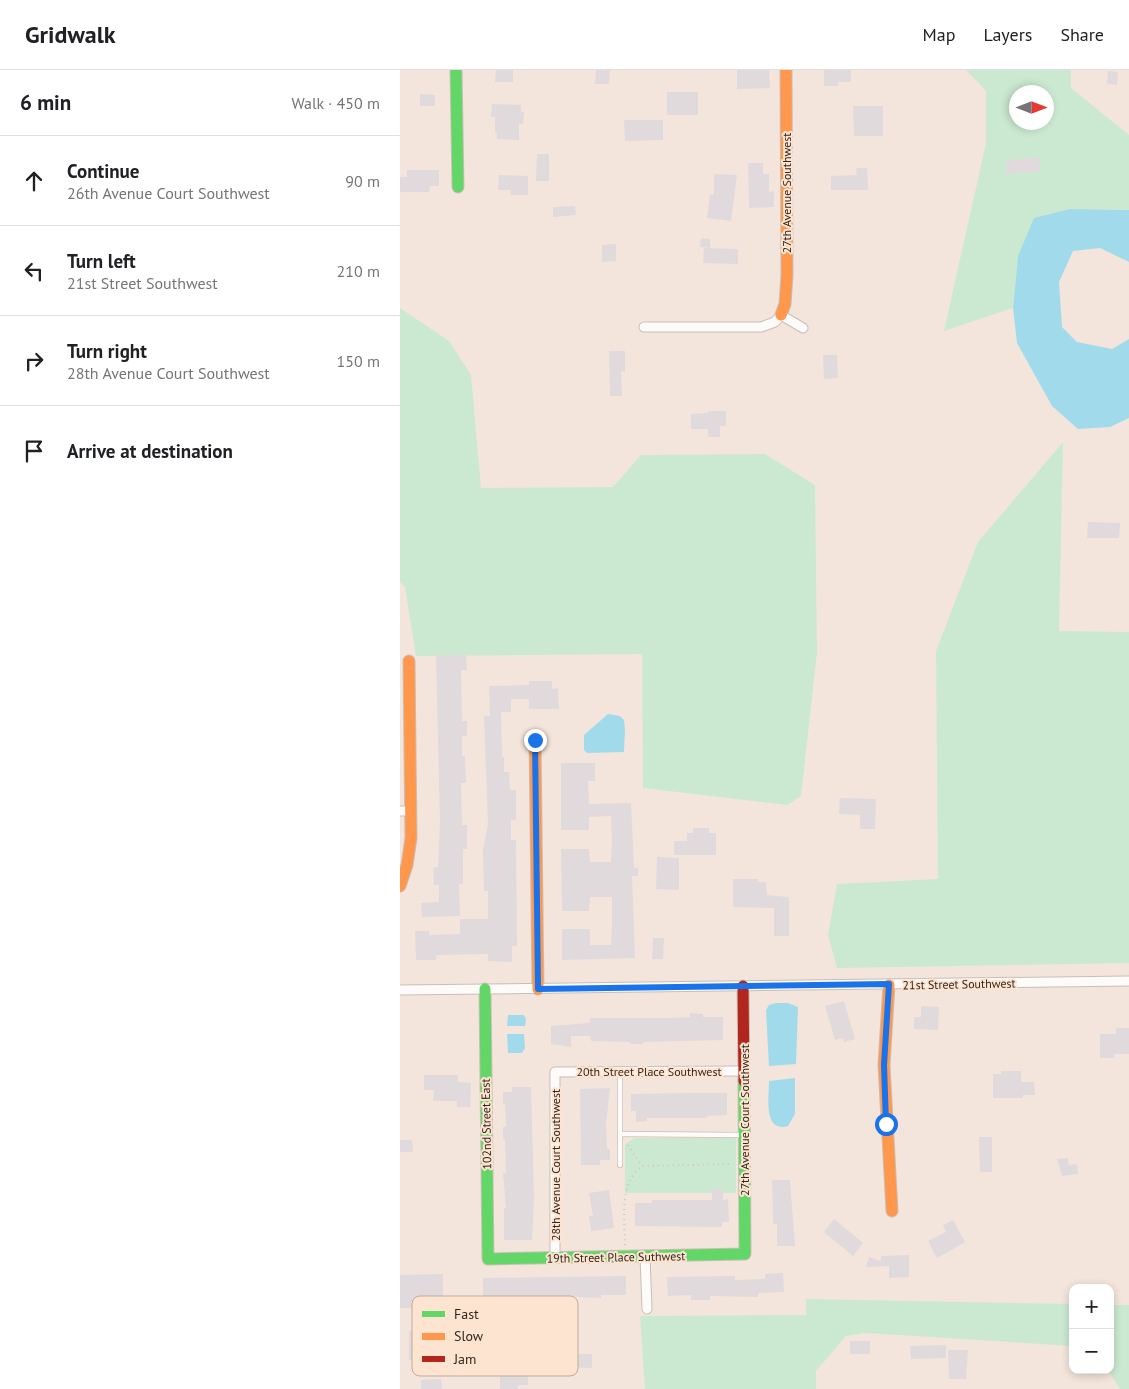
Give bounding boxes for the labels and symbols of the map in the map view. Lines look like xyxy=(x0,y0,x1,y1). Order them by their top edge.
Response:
north arrow xyxy=(1009,85,1054,130)
street label: 27th Avenue Southwest xyxy=(779,133,794,253)
route end xyxy=(524,729,547,752)
street label: 21st Street Southwest xyxy=(902,976,1016,992)
street label: 27th Avenue Court Southwest xyxy=(737,1044,752,1196)
street label: 20th Street Place Southwest xyxy=(576,1064,722,1079)
street label: 102nd Street East xyxy=(478,1078,494,1170)
street label: 28th Avenue Court Southwest xyxy=(548,1089,563,1241)
route start xyxy=(875,1113,898,1136)
street label: 19th Street Place Suthwest xyxy=(547,1248,685,1266)
legend xyxy=(412,1296,578,1376)
text: Fast xyxy=(454,1305,479,1323)
text: Slow xyxy=(454,1327,484,1345)
text: Jam xyxy=(453,1350,476,1368)

